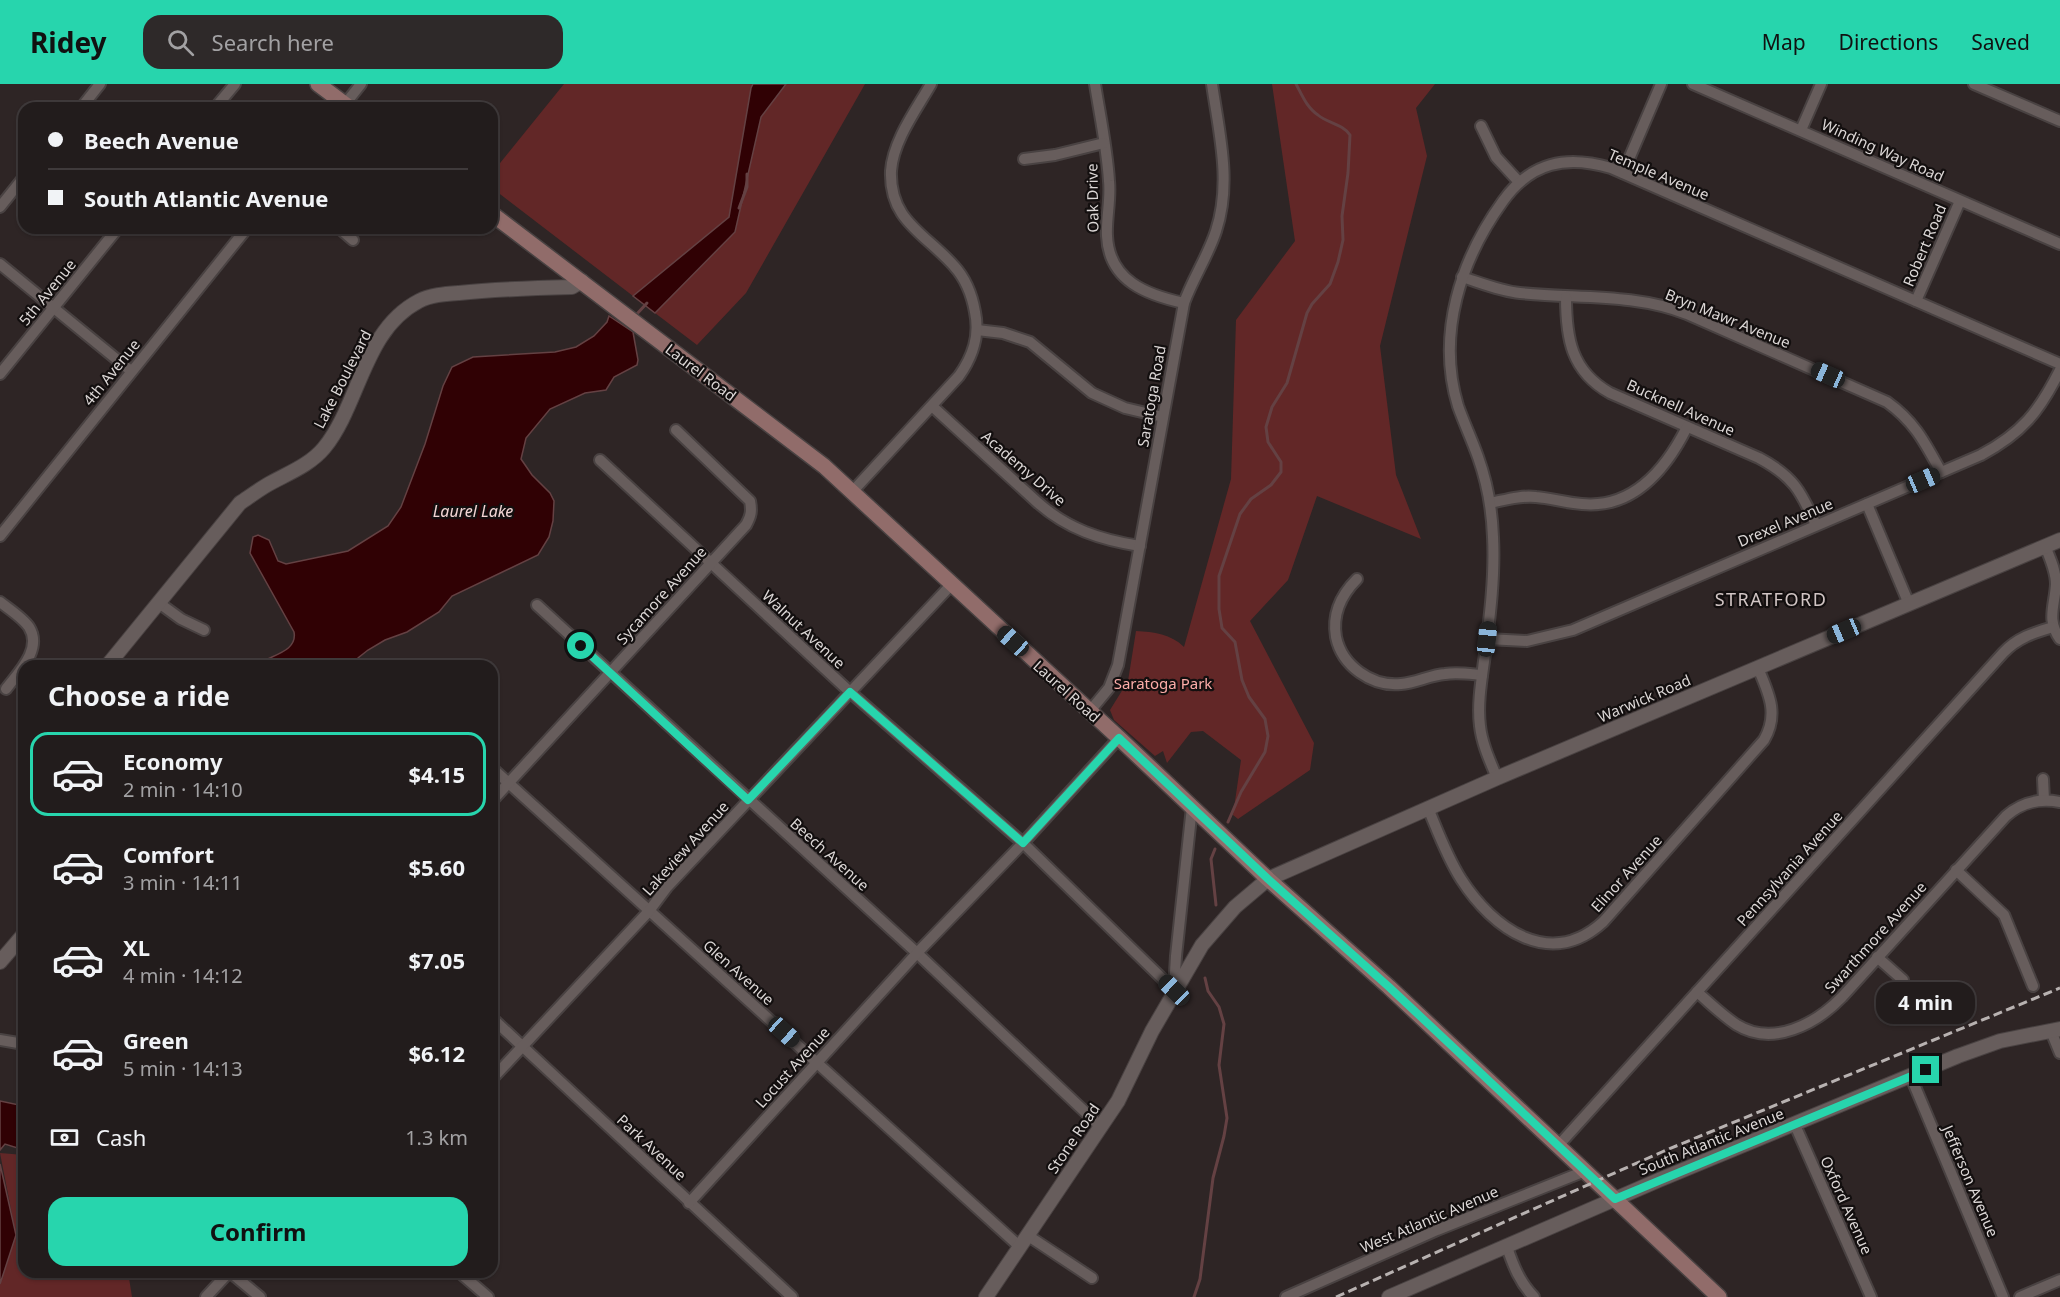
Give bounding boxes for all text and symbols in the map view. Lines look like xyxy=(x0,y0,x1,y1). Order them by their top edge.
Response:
search box xyxy=(143,15,563,69)
text: Ridey xyxy=(30,23,107,61)
icon: search xyxy=(164,26,197,59)
text: Search here xyxy=(212,27,334,57)
text: Map xyxy=(1762,28,1806,56)
text: Directions xyxy=(1839,28,1938,56)
text: Saved xyxy=(1971,28,2030,56)
street label: Winding Way Road xyxy=(1819,114,1947,186)
text: Beech Avenue xyxy=(84,125,239,155)
street label: Temple Avenue xyxy=(1605,144,1713,204)
street label: Oak Drive xyxy=(1081,163,1103,233)
text: South Atlantic Avenue xyxy=(84,183,328,213)
street label: Robert Road xyxy=(1898,201,1950,289)
street label: 5th Avenue xyxy=(14,255,80,329)
street label: Bryn Mawr Avenue xyxy=(1662,284,1794,352)
street label: Lake Boulevard xyxy=(309,326,375,432)
street label: 4th Avenue xyxy=(78,335,144,409)
street label: Laurel Road xyxy=(662,339,740,405)
street label: Saratoga Road xyxy=(1132,344,1170,448)
car xyxy=(1808,359,1848,391)
street label: Bucknell Avenue xyxy=(1624,374,1738,440)
street label: Academy Drive xyxy=(978,426,1070,510)
car xyxy=(1903,465,1943,495)
street label: Drexel Avenue xyxy=(1734,493,1836,551)
water label: Laurel Lake xyxy=(433,500,513,522)
street label: Sycamore Avenue xyxy=(612,542,710,648)
street label: Walnut Avenue xyxy=(758,585,850,673)
district label: STRATFORD xyxy=(1715,587,1827,611)
car xyxy=(1824,616,1864,646)
car xyxy=(1476,620,1498,658)
car xyxy=(994,622,1032,660)
route start xyxy=(567,632,594,659)
street label: Laurel Road xyxy=(1029,656,1105,726)
street label: Warwick Road xyxy=(1594,669,1694,727)
park label: Saratoga Park xyxy=(1114,673,1212,693)
text: Choose a ride xyxy=(48,677,230,714)
text: Economy xyxy=(123,746,222,776)
icon: car xyxy=(51,747,105,801)
text: $4.15 xyxy=(408,759,465,789)
text: 2 min · 14:10 xyxy=(123,776,243,803)
street label: Lakeview Avenue xyxy=(637,797,733,899)
street label: Pennsylvania Avenue xyxy=(1732,806,1846,930)
street label: Beech Avenue xyxy=(786,813,874,895)
street label: Elinor Avenue xyxy=(1586,830,1666,916)
text: Comfort xyxy=(123,839,214,869)
icon: car xyxy=(51,840,105,894)
text: $5.60 xyxy=(408,852,465,882)
text: 3 min · 14:11 xyxy=(123,869,243,896)
street label: Swarthmore Avenue xyxy=(1820,877,1930,997)
text: XL xyxy=(123,932,150,962)
icon: car xyxy=(51,933,105,987)
street label: Glen Avenue xyxy=(699,935,779,1009)
text: $7.05 xyxy=(408,945,465,975)
text: 4 min · 14:12 xyxy=(123,962,243,989)
car xyxy=(1155,971,1193,1009)
callout: 4 min xyxy=(1876,983,1976,1025)
text: 4 min xyxy=(1898,989,1953,1016)
car xyxy=(765,1013,803,1051)
street label: Locust Avenue xyxy=(750,1022,834,1112)
text: Green xyxy=(123,1025,189,1055)
icon: car xyxy=(51,1026,105,1080)
text: $6.12 xyxy=(408,1038,465,1068)
text: 5 min · 14:13 xyxy=(123,1055,243,1082)
route end xyxy=(1912,1056,1939,1083)
street label: Stone Road xyxy=(1042,1099,1104,1177)
street label: South Atlantic Avenue xyxy=(1635,1103,1787,1179)
street label: Park Avenue xyxy=(613,1110,691,1184)
street label: Jefferson Avenue xyxy=(1938,1120,2004,1240)
icon: cash xyxy=(48,1121,81,1154)
text: Cash xyxy=(96,1122,146,1152)
text: 1.3 km xyxy=(405,1124,468,1151)
street label: Oxford Avenue xyxy=(1816,1153,1878,1257)
street label: West Atlantic Avenue xyxy=(1357,1181,1501,1257)
button: Confirm xyxy=(48,1197,468,1266)

